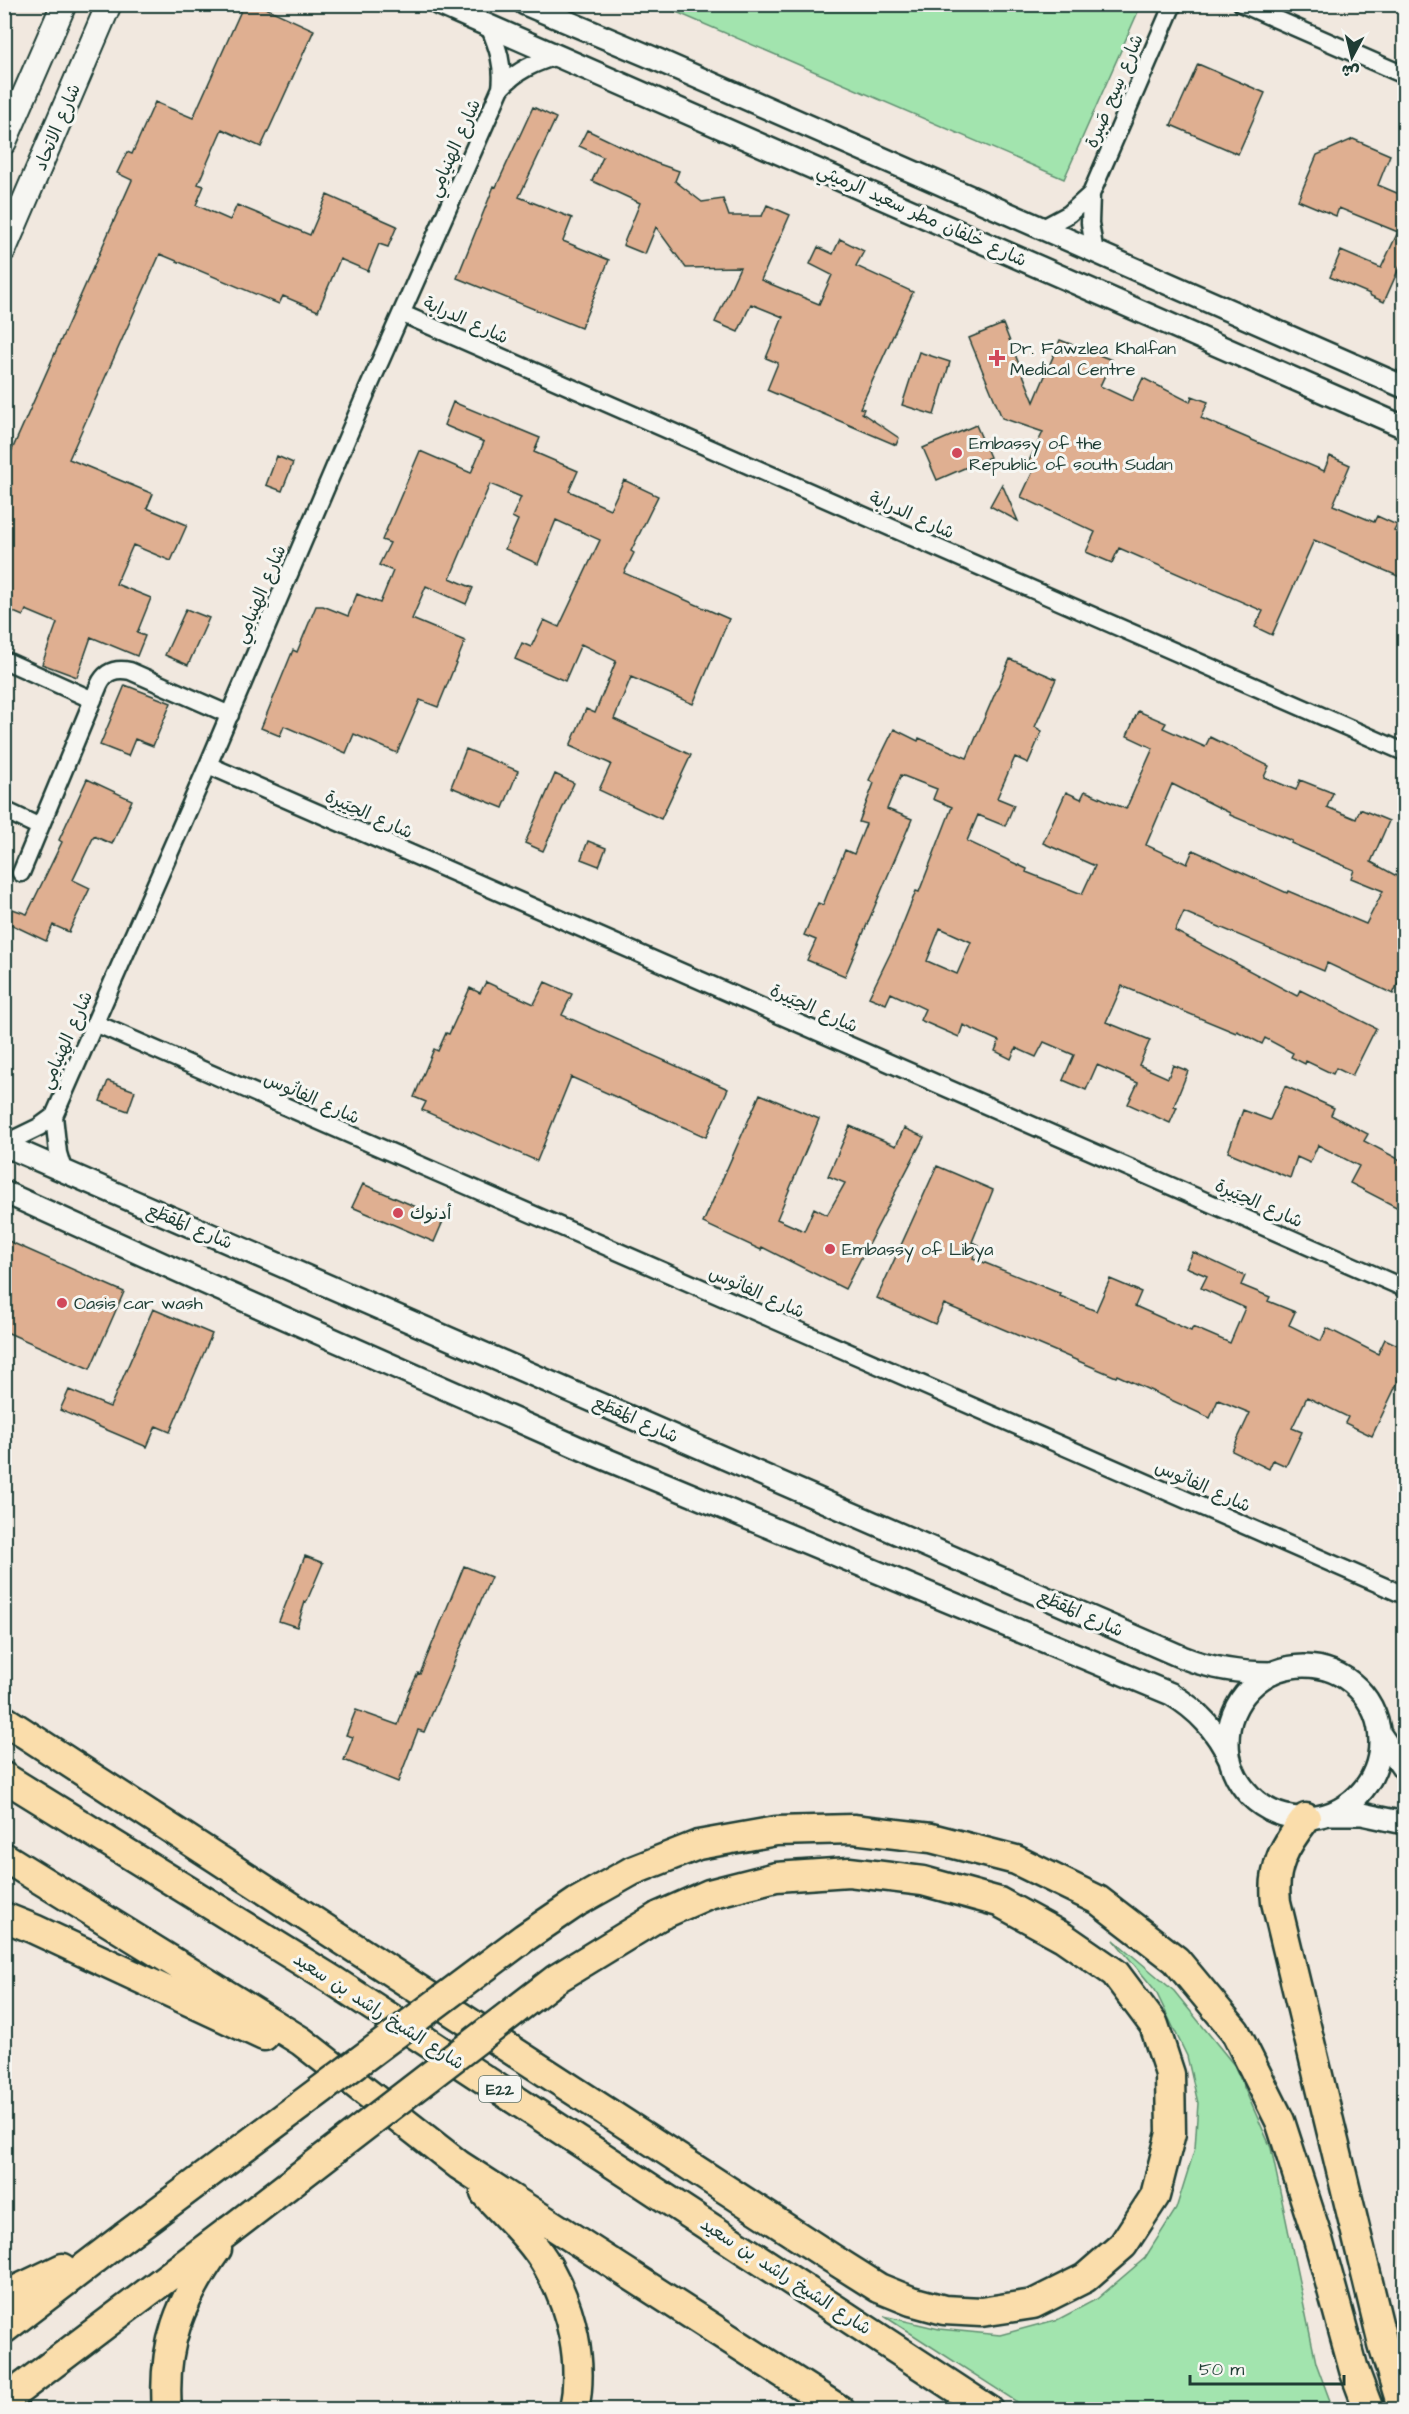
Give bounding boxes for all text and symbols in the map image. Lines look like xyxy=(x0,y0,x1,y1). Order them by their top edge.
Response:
north arrow xyxy=(1322,27,1382,87)
street label: شارع سِيح صَبرة xyxy=(1079,31,1150,152)
text: ش xyxy=(1340,59,1360,83)
street label: شارع الاتحاد xyxy=(28,80,87,174)
street label: شارع الهِنيامِي xyxy=(422,95,490,202)
street label: شارع خلفان مطر سعيد الرميثي xyxy=(812,158,1030,276)
street label: شارع الدرابة xyxy=(419,291,512,350)
place label: Dr. Fawzlea Khalfan Medical Centre xyxy=(1010,336,1176,382)
marker: Dr. Fawzlea Khalfan Medical Centre xyxy=(988,349,1006,367)
place label: Embassy of the Republic of south Sudan xyxy=(969,431,1173,477)
marker: Embassy of the Republic of south Sudan xyxy=(950,446,964,460)
street label: شارع الدرابة xyxy=(865,486,958,545)
street label: شارع الهِنيامِي xyxy=(229,541,295,648)
street label: شارع الحِيَيرة xyxy=(321,784,417,845)
street label: شارع الحِيَيرة xyxy=(766,978,862,1039)
street label: شارع الهِنيامِي xyxy=(34,987,102,1094)
street label: شارع الفانُوس xyxy=(260,1066,364,1131)
street label: شارع الحِيَيرة xyxy=(1211,1173,1307,1234)
street label: شارع المَقطَع xyxy=(143,1197,236,1256)
place label: أدنوك xyxy=(410,1201,452,1226)
marker: أدنوك xyxy=(391,1206,405,1220)
place label: Embassy of Libya xyxy=(842,1237,993,1263)
marker: Embassy of Libya xyxy=(823,1242,837,1256)
street label: شارع الفانُوس xyxy=(705,1260,809,1325)
place label: Oasis car wash xyxy=(74,1291,203,1316)
marker: Oasis car wash xyxy=(55,1296,69,1310)
street label: شارع المَقطَع xyxy=(589,1390,682,1449)
street label: شارع الفانُوس xyxy=(1151,1454,1255,1519)
street label: شارع المَقطَع xyxy=(1034,1584,1127,1643)
street label: شارع الشيخ راشد بن سعيد xyxy=(289,1947,469,2076)
road number: E22 xyxy=(479,2076,521,2102)
street label: شارع الشيخ راشد بن سعيد xyxy=(696,2212,876,2341)
scale bar xyxy=(1190,2348,1344,2386)
text: 50 m xyxy=(1199,2357,1244,2382)

